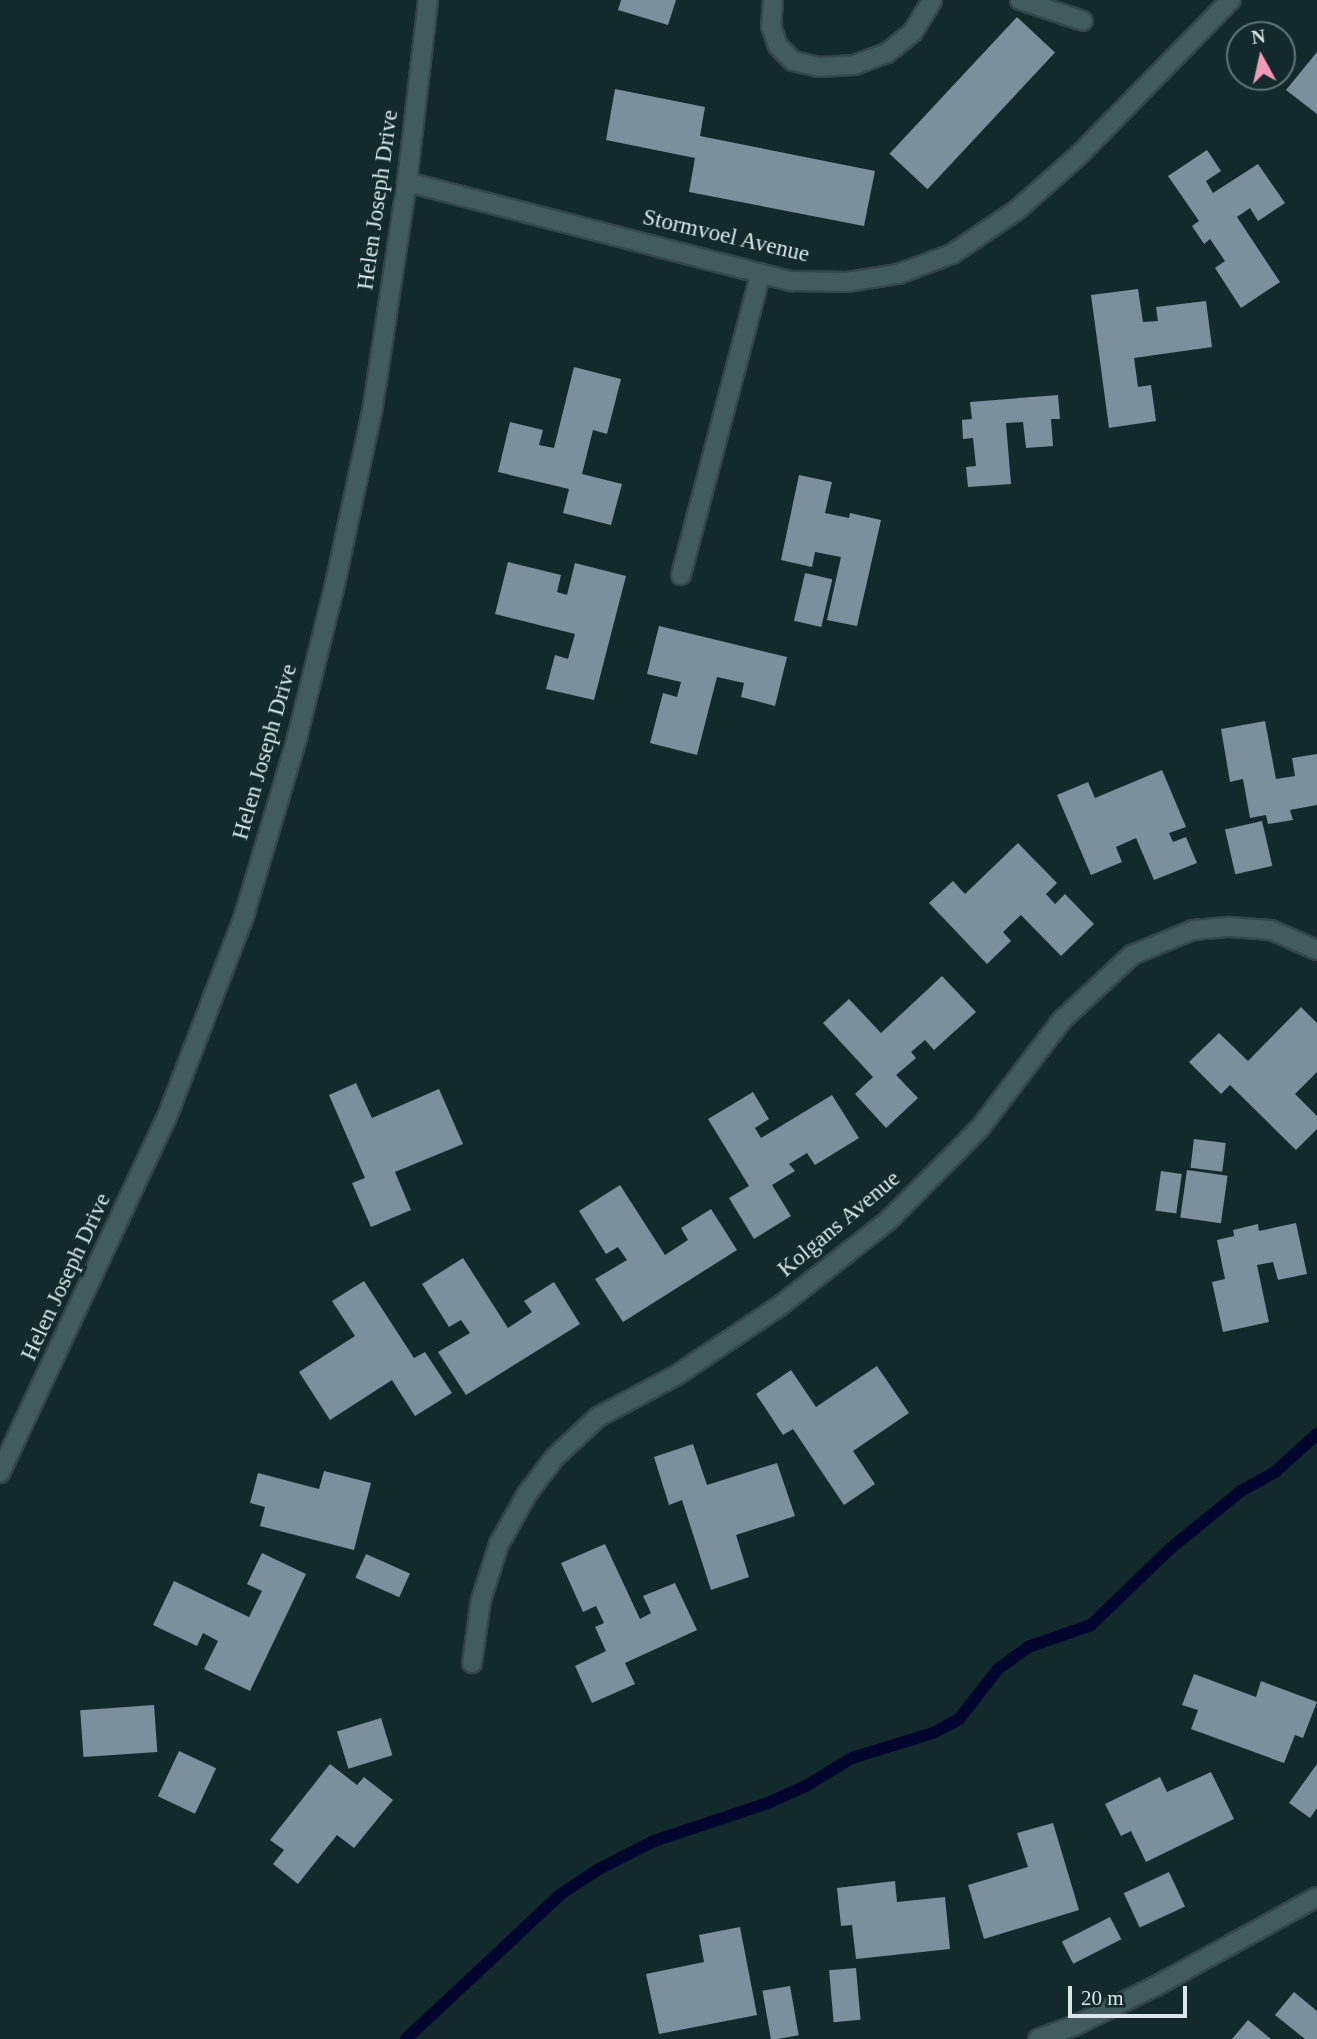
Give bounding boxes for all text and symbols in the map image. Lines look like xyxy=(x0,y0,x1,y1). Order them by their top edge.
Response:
north arrow xyxy=(1226,21,1296,91)
text: N xyxy=(1250,25,1267,48)
street label: Helen Joseph Drive xyxy=(352,108,404,292)
street label: Stormvoel Avenue xyxy=(639,203,813,269)
street label: Helen Joseph Drive xyxy=(227,661,303,843)
street label: Kolgans Avenue xyxy=(772,1165,906,1283)
street label: Helen Joseph Drive xyxy=(15,1189,117,1365)
scale bar xyxy=(1072,1972,1191,2016)
text: 20 m xyxy=(1081,1986,1124,2010)

